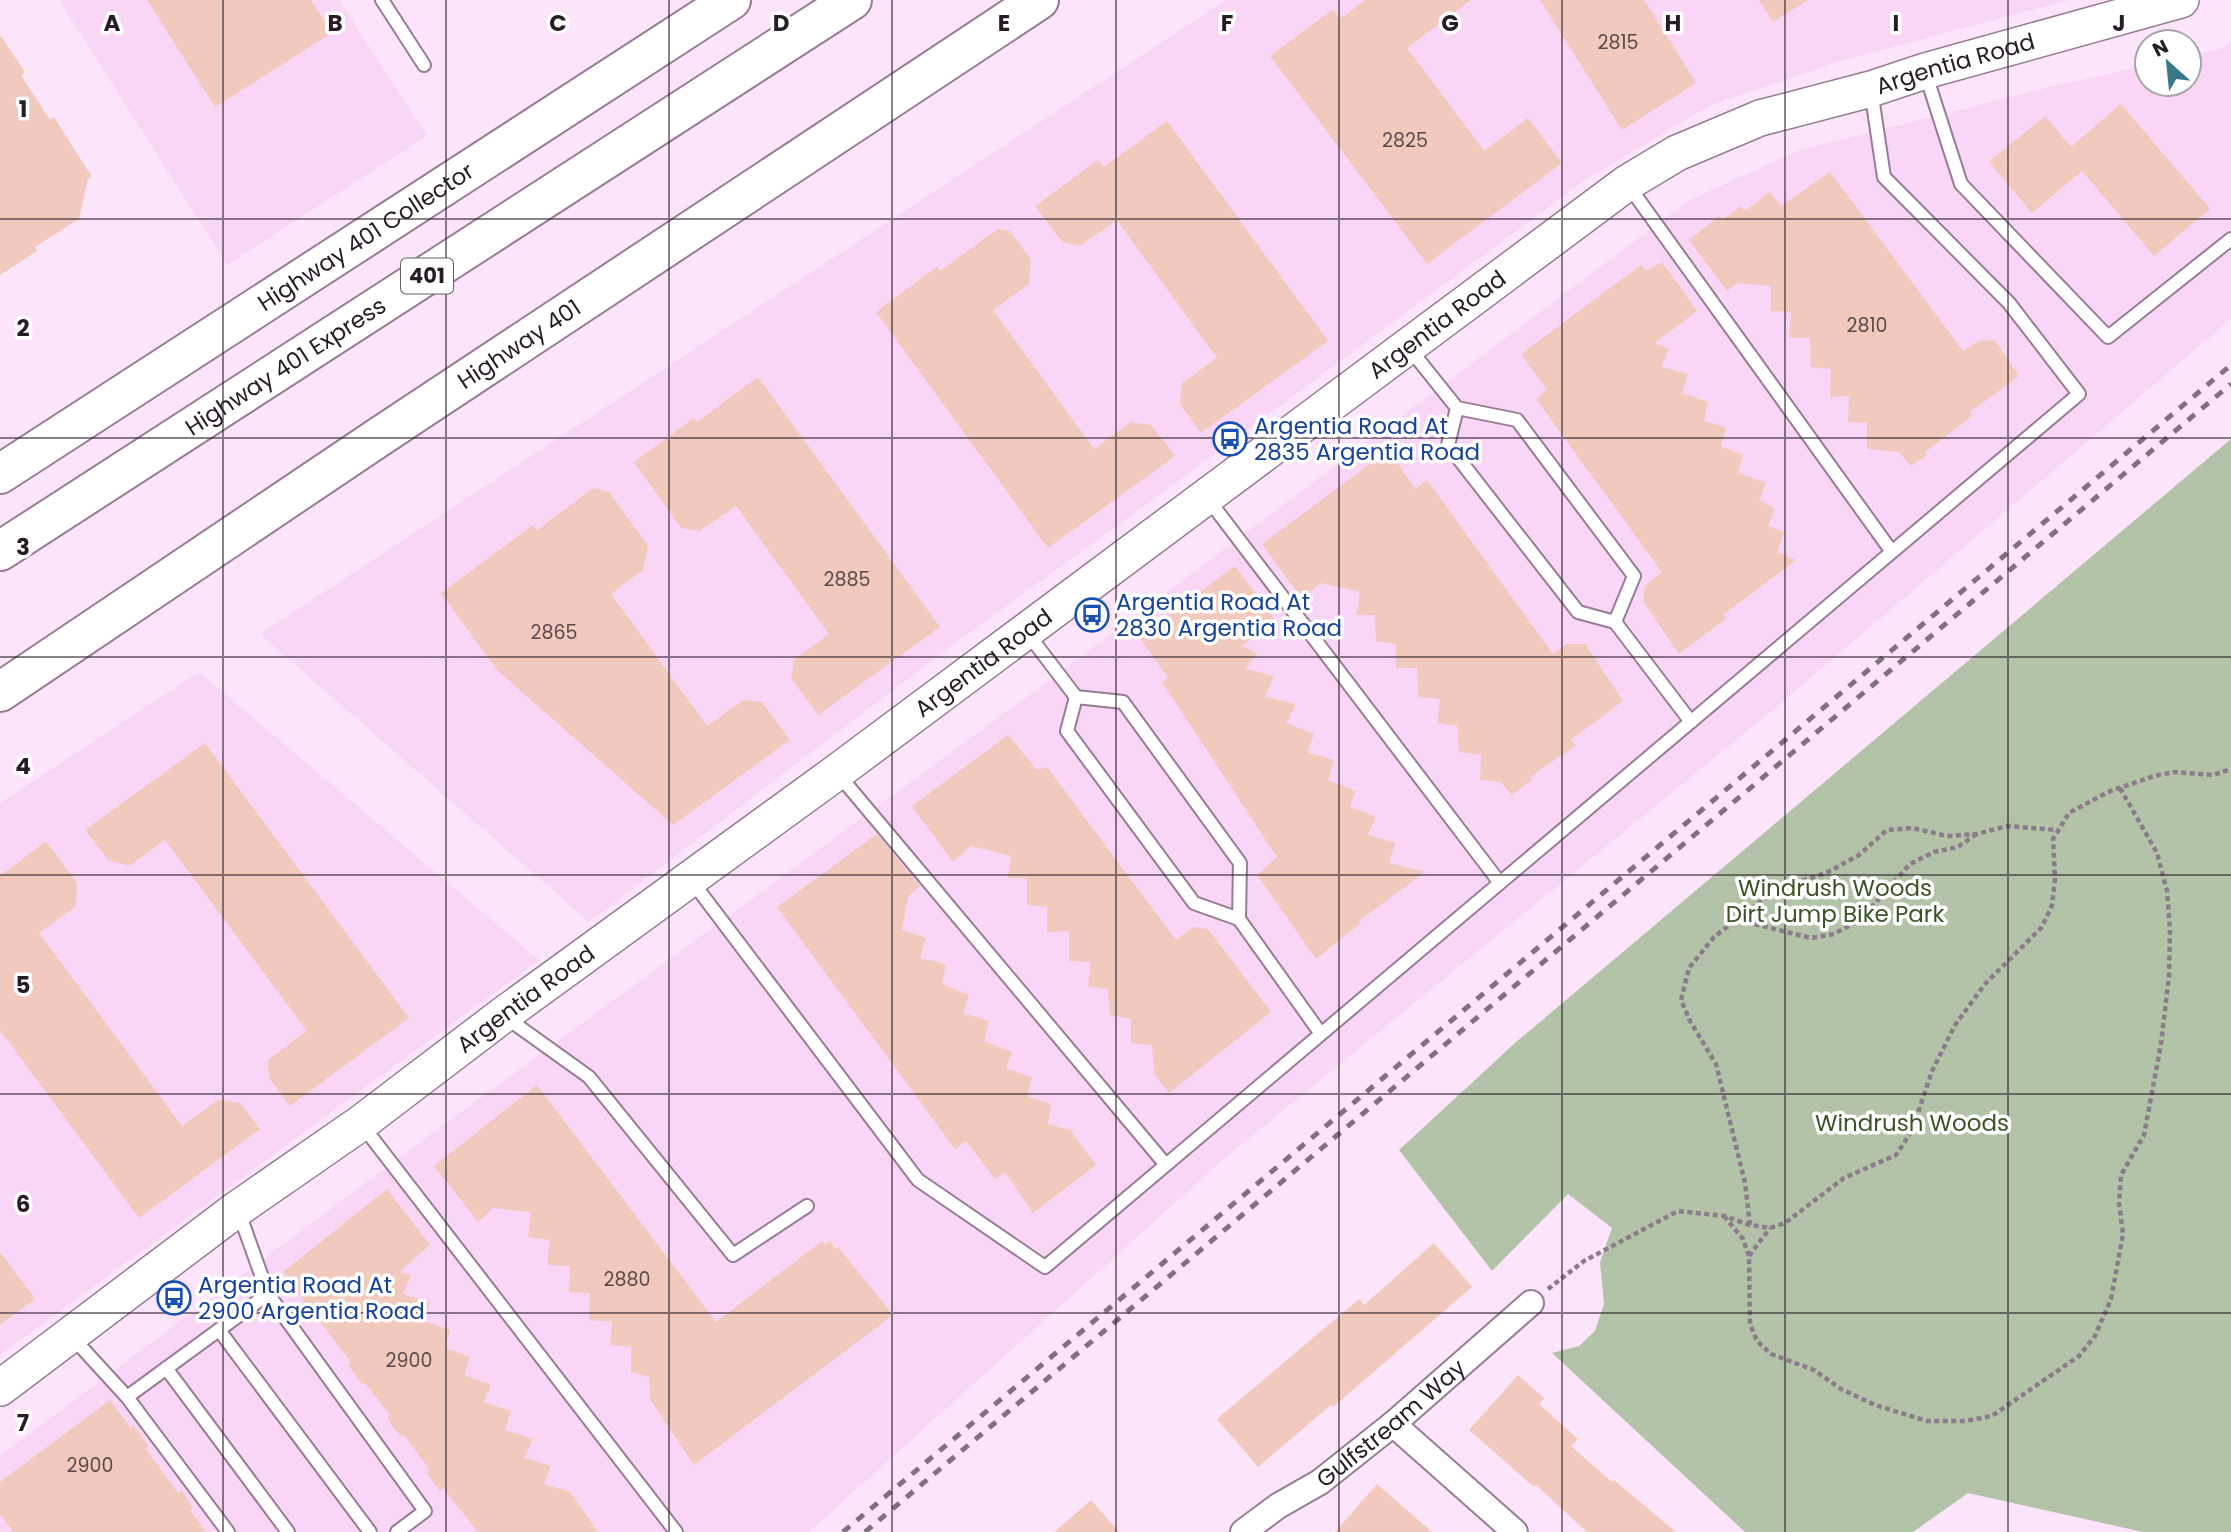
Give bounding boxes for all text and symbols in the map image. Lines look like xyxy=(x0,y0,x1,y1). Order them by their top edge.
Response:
text: A xyxy=(104,7,121,39)
text: B xyxy=(327,7,343,39)
text: C xyxy=(549,7,567,39)
text: D xyxy=(773,7,789,39)
text: E xyxy=(998,7,1010,39)
text: F xyxy=(1221,7,1233,39)
text: G xyxy=(1441,7,1459,39)
text: H xyxy=(1665,7,1681,39)
text: I xyxy=(1893,7,1899,39)
text: J xyxy=(2112,7,2126,39)
street label: Argentia Road xyxy=(1872,25,2039,102)
north arrow xyxy=(2133,28,2203,98)
house number: 2815 xyxy=(1598,29,1638,56)
text: N xyxy=(2148,33,2173,64)
text: 1 xyxy=(19,93,27,125)
house number: 2825 xyxy=(1382,127,1428,154)
street label: Highway 401 Collector xyxy=(253,157,479,317)
road number: 401 xyxy=(401,258,453,294)
street label: Argentia Road xyxy=(1362,263,1513,386)
street label: Highway 401 Express xyxy=(179,290,392,443)
street label: Highway 401 xyxy=(451,292,587,397)
text: 2 xyxy=(16,312,30,344)
house number: 2810 xyxy=(1847,312,1887,339)
place label: Argentia Road At 2835 Argentia Road xyxy=(1254,410,1480,468)
bus stop icon: Argentia Road At 2835 Argentia Road xyxy=(1211,420,1249,458)
text: 3 xyxy=(16,531,30,563)
house number: 2885 xyxy=(824,566,870,593)
place label: Argentia Road At 2830 Argentia Road xyxy=(1116,586,1342,644)
bus stop icon: Argentia Road At 2830 Argentia Road xyxy=(1073,596,1111,634)
street label: Argentia Road xyxy=(908,601,1059,725)
house number: 2865 xyxy=(531,619,577,646)
text: 4 xyxy=(15,750,31,782)
park label: Windrush Woods Dirt Jump Bike Park xyxy=(1726,872,1944,930)
street label: Argentia Road xyxy=(450,937,601,1061)
text: 5 xyxy=(16,969,30,1001)
park label: Windrush Woods xyxy=(1815,1107,2009,1139)
text: 6 xyxy=(16,1188,30,1220)
house number: 2880 xyxy=(604,1266,650,1293)
place label: Argentia Road At 2900 Argentia Road xyxy=(198,1269,425,1327)
bus stop icon: Argentia Road At 2900 Argentia Road xyxy=(155,1279,193,1317)
house number: 2900 xyxy=(386,1347,432,1374)
street label: Gulfstream Way xyxy=(1309,1352,1472,1495)
text: 7 xyxy=(17,1407,29,1439)
house number: 2900 xyxy=(67,1452,113,1479)

